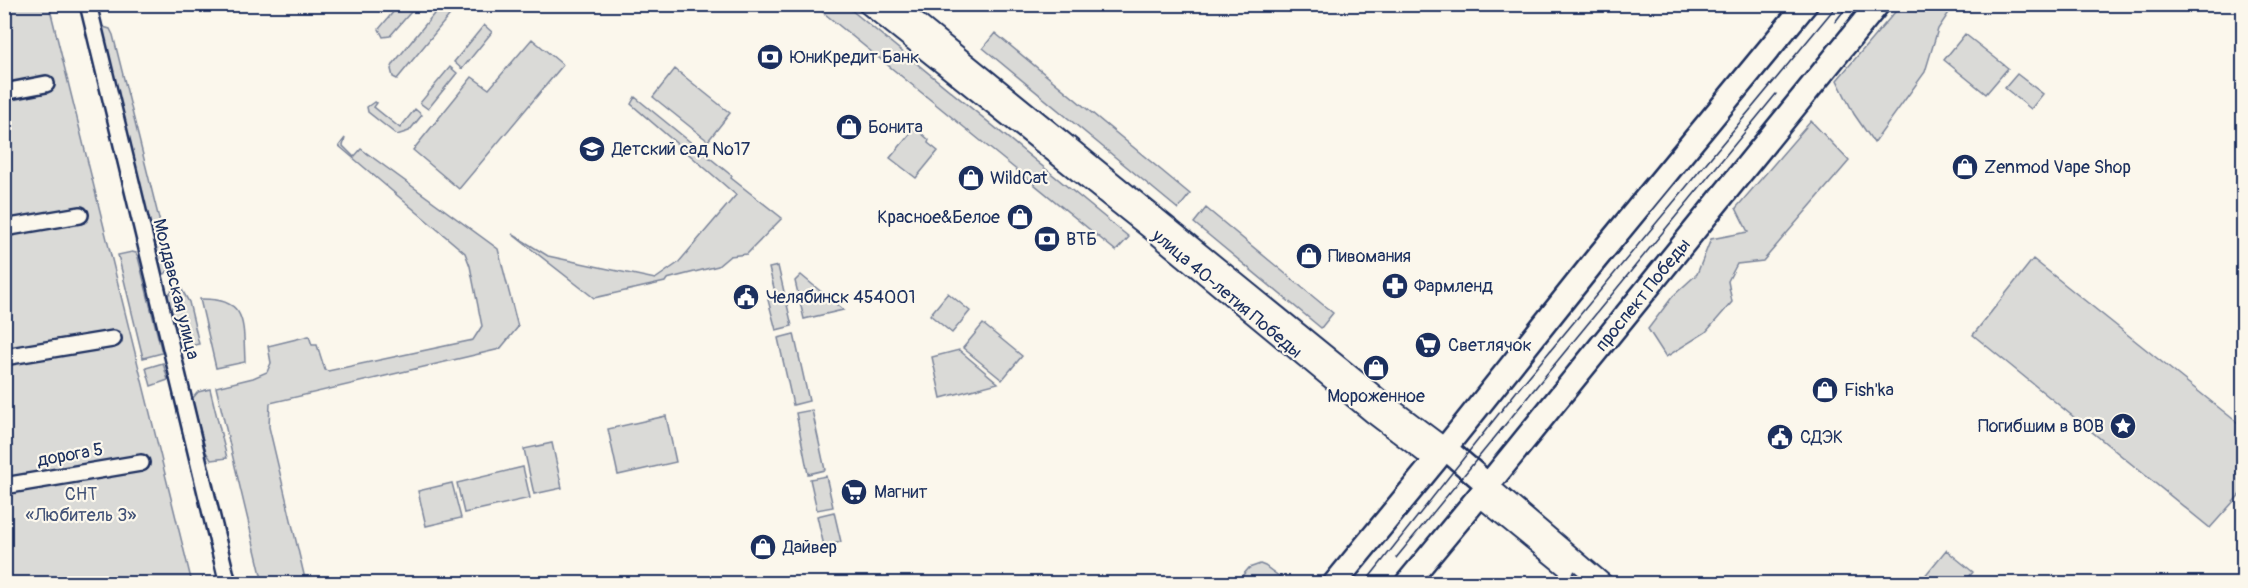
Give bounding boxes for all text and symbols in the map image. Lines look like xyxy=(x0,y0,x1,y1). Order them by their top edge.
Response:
bank icon: ЮниКредит Банк xyxy=(755,42,785,72)
place label: ЮниКредит Банк xyxy=(790,46,919,69)
shop icon: Бонита xyxy=(834,112,864,142)
place label: Бонита xyxy=(868,116,923,139)
school or university icon: Детский сад №17 xyxy=(577,134,607,164)
place label: Детский сад №17 xyxy=(611,138,751,161)
shop icon: Zenmod Vape Shop xyxy=(1950,152,1980,182)
place label: Zenmod Vape Shop xyxy=(1984,156,2131,179)
shop icon: WildCat xyxy=(956,163,986,193)
place label: WildCat xyxy=(990,167,1049,190)
shop icon: Красное&Белое xyxy=(1005,202,1035,232)
place label: Красное&Белое xyxy=(877,206,1000,229)
street label: Молдавская улица xyxy=(147,216,205,362)
bank icon: ВТБ xyxy=(1032,224,1062,254)
street label: улица 40-летия Победы xyxy=(1146,224,1307,364)
place label: ВТБ xyxy=(1066,228,1097,251)
street label: проспект Победы xyxy=(1590,234,1696,356)
shop icon: Пивомания xyxy=(1294,241,1324,271)
place label: Пивомания xyxy=(1328,245,1411,268)
pharmacy icon: Фармленд xyxy=(1380,271,1410,301)
place label: Фармленд xyxy=(1414,275,1493,298)
public building icon: Челябинск 454001 xyxy=(731,282,761,312)
place label: Челябинск 454001 xyxy=(766,286,916,309)
supermarket icon: Светлячок xyxy=(1413,330,1443,360)
place label: Светлячок xyxy=(1448,334,1532,357)
shop icon: Мороженное xyxy=(1361,353,1391,383)
shop icon: Fish'ka xyxy=(1810,375,1840,405)
place label: Fish'ka xyxy=(1844,379,1894,402)
place label: Мороженное xyxy=(1327,385,1425,408)
place icon: Погибшим в ВОВ xyxy=(2108,411,2138,441)
place label: Погибшим в ВОВ xyxy=(1978,415,2104,438)
public building icon: СДЭК xyxy=(1765,422,1795,452)
place label: СДЭК xyxy=(1800,426,1843,449)
street label: дорога 5 xyxy=(35,438,105,472)
supermarket icon: Магнит xyxy=(839,477,869,507)
place label: Магнит xyxy=(874,481,927,504)
park label: СНТ «Любитель 3» xyxy=(26,483,136,527)
shop icon: Дайвер xyxy=(748,532,778,562)
place label: Дайвер xyxy=(782,536,837,559)

